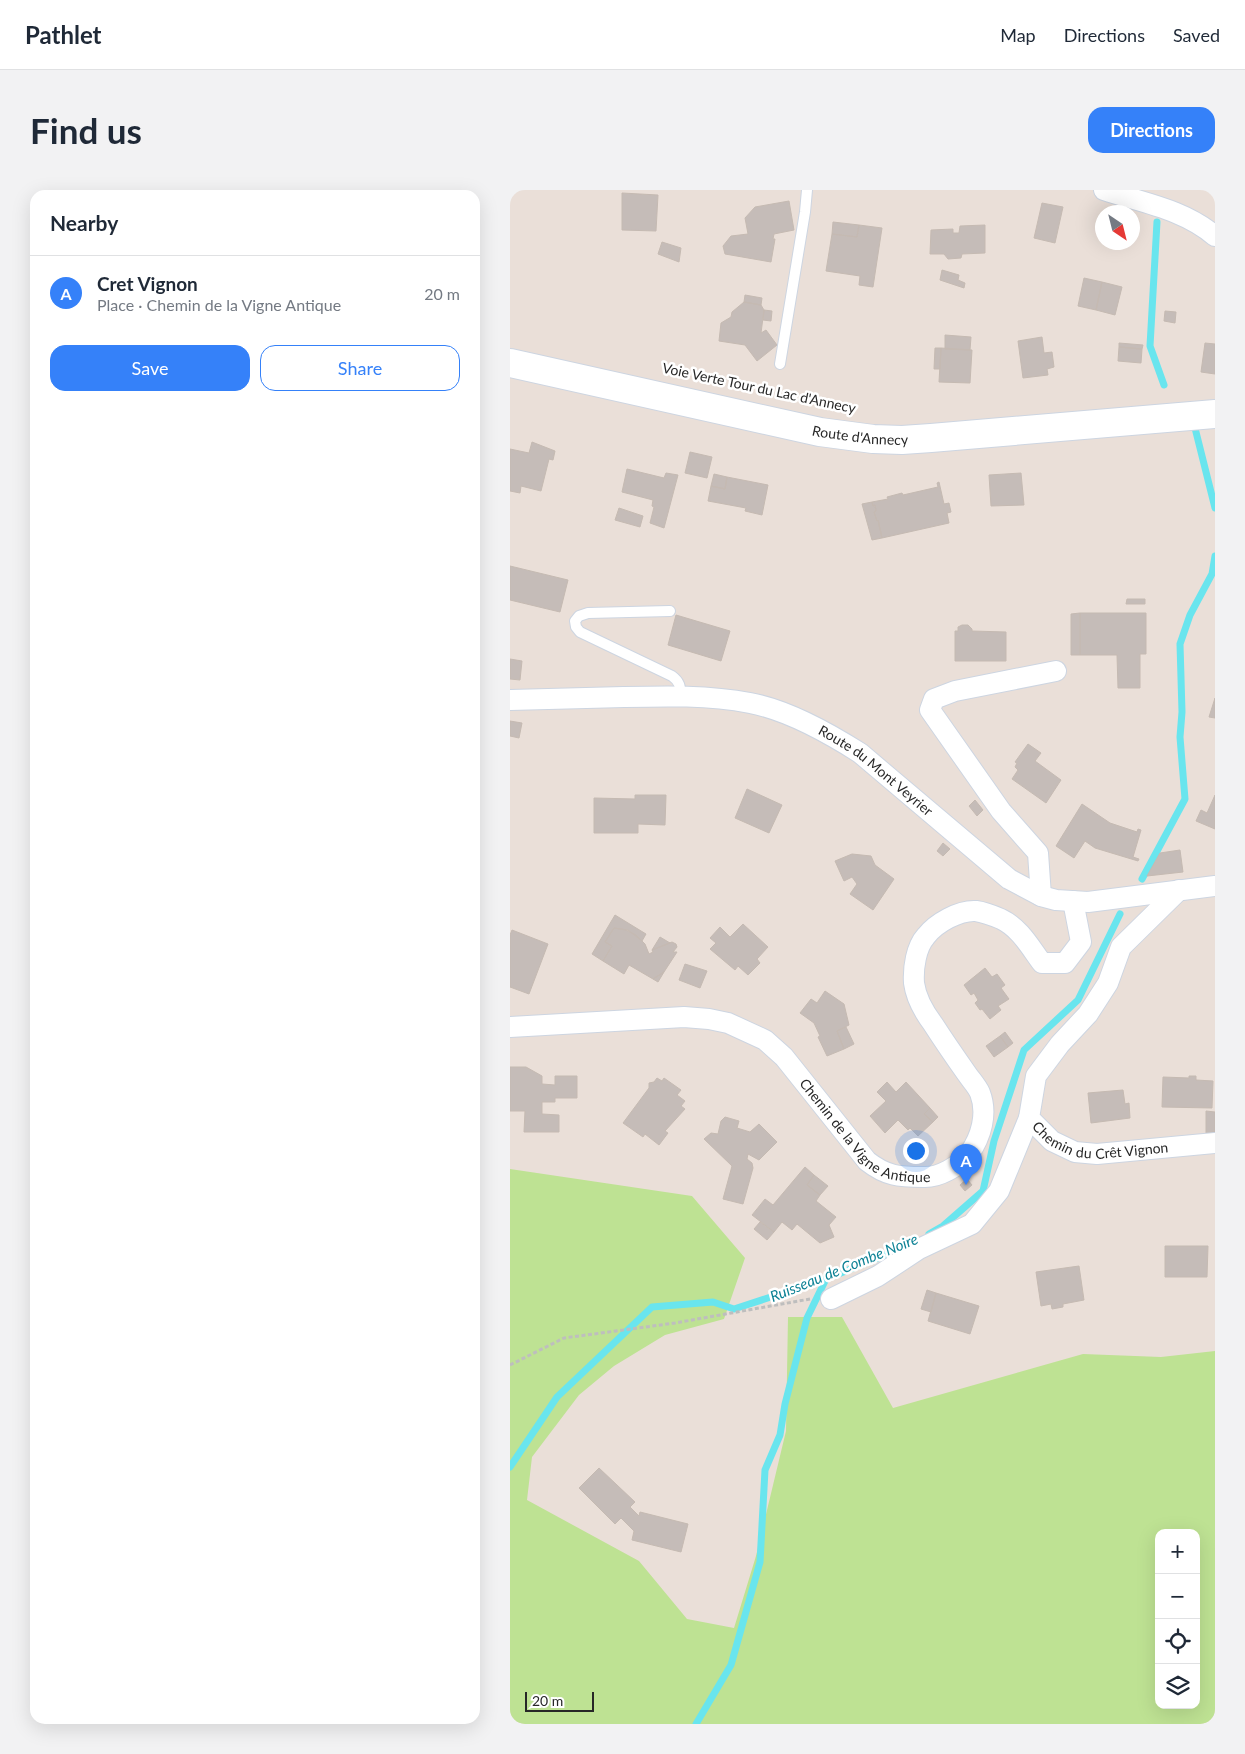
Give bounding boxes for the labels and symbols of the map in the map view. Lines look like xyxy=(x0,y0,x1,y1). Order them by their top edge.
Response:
north arrow xyxy=(1095,205,1140,250)
street label: Voie Verte Tour du Lac d'Annecy xyxy=(661,359,858,416)
street label: Route d'Annecy xyxy=(811,422,909,448)
street label: Route du Mont Veyrier xyxy=(816,721,937,819)
street label: Chemin de la Vigne Antique xyxy=(796,1075,931,1185)
street label: Chemin du Crêt Vignon xyxy=(1029,1117,1169,1162)
your location xyxy=(903,1138,929,1164)
pin: A xyxy=(950,1144,982,1185)
water label: Ruisseau de Combe Noire xyxy=(767,1229,920,1305)
scale bar xyxy=(525,1689,594,1712)

